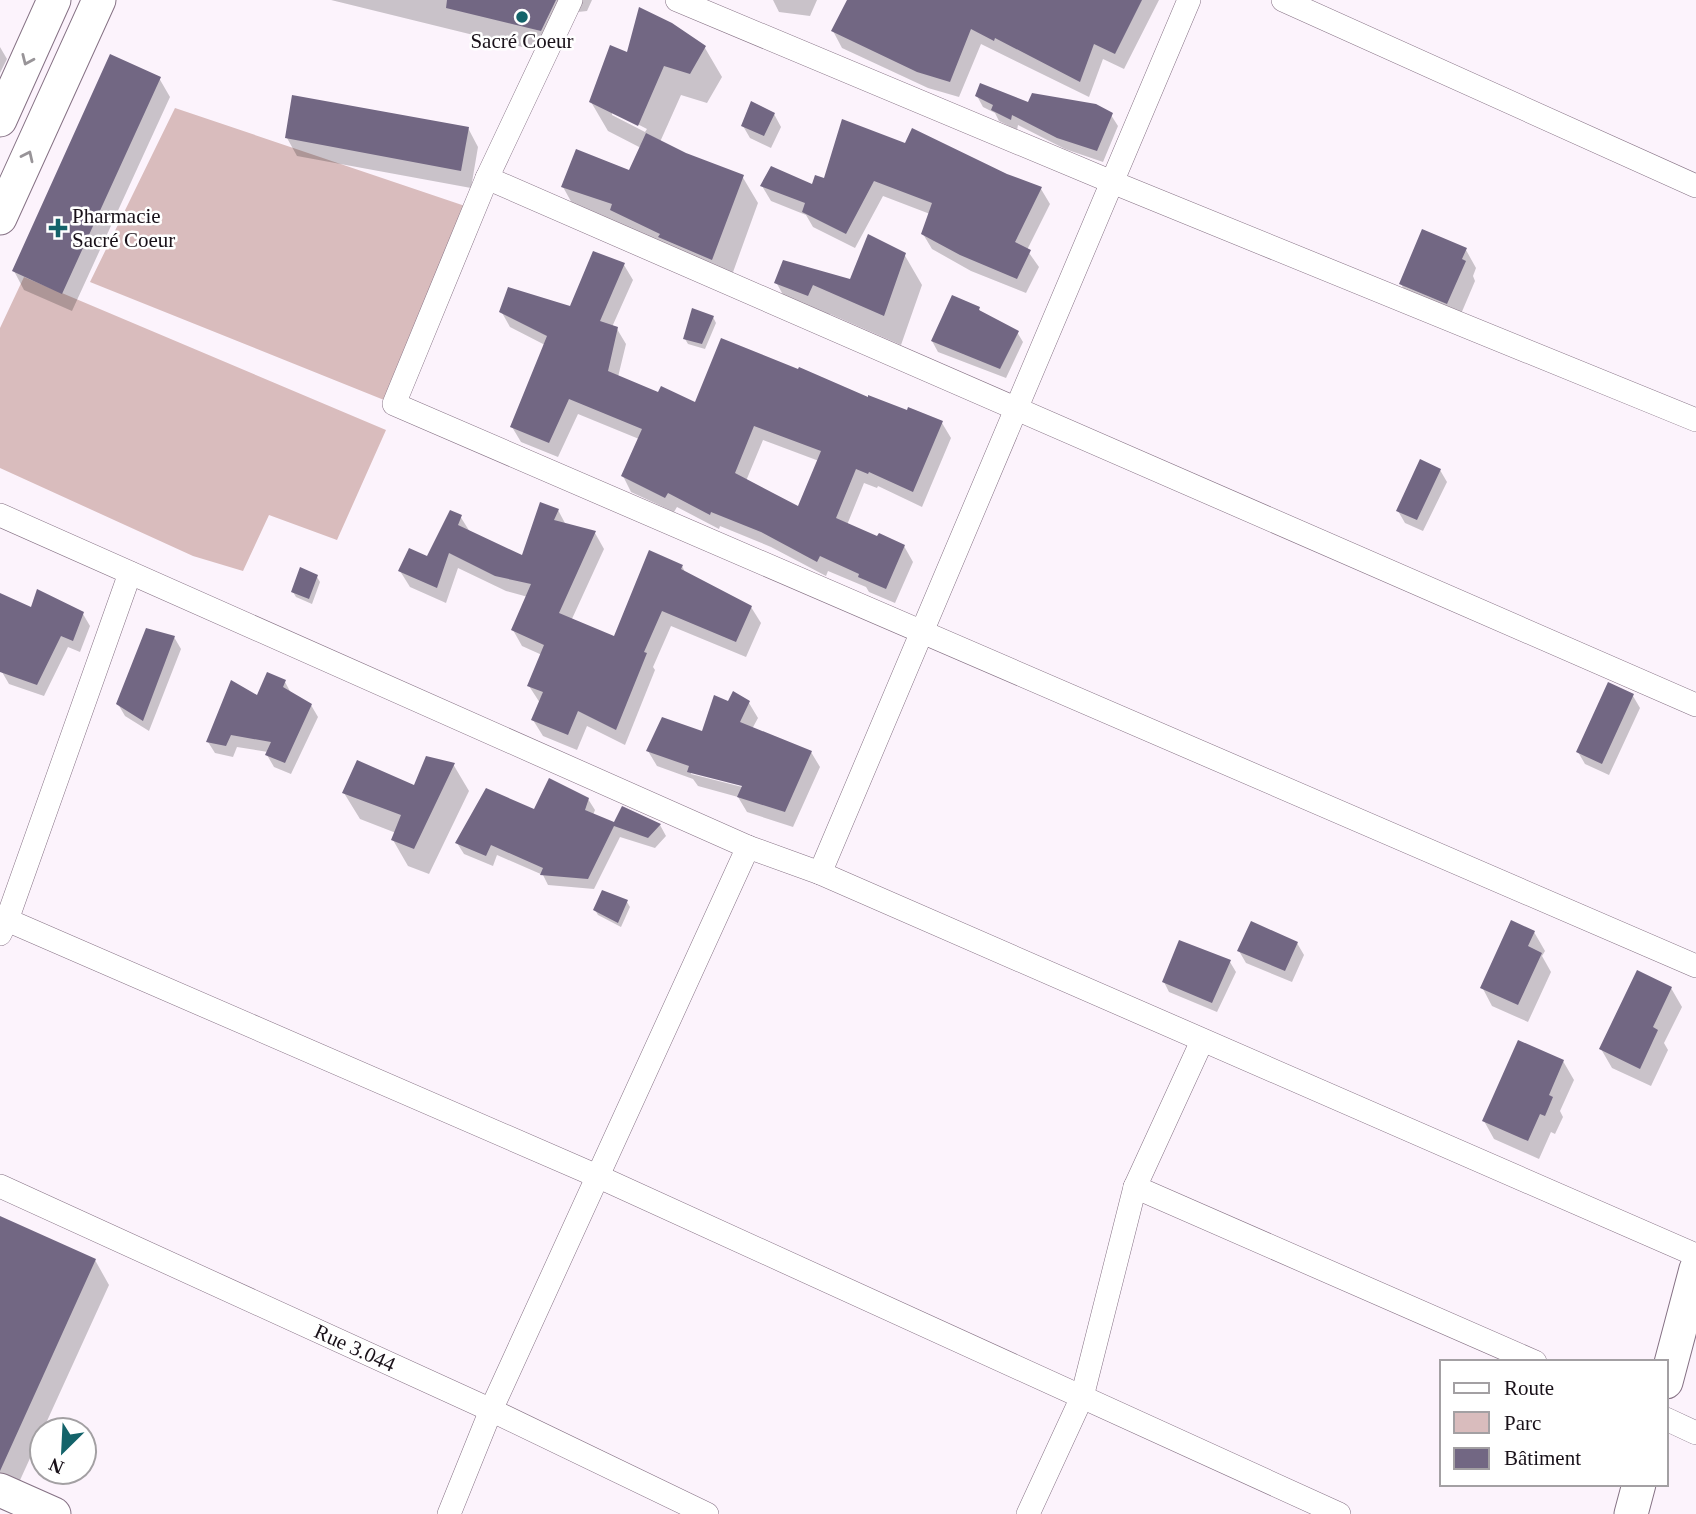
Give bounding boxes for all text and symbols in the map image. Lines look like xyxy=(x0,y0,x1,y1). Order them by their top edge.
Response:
marker: Sacré Coeur xyxy=(514,9,530,25)
place label: Sacré Coeur xyxy=(470,29,574,53)
one-way arrow xyxy=(21,53,35,65)
one-way arrow xyxy=(20,151,34,163)
place label: Pharmacie Sacré Coeur xyxy=(72,204,175,252)
marker: Pharmacie Sacré Coeur xyxy=(50,220,66,236)
street label: Rue 3.044 xyxy=(311,1319,400,1377)
legend xyxy=(1440,1360,1668,1486)
text: Route xyxy=(1504,1376,1554,1400)
text: Parc xyxy=(1504,1411,1541,1435)
north arrow xyxy=(28,1416,98,1486)
text: Bâtiment xyxy=(1504,1446,1581,1470)
text: N xyxy=(46,1454,67,1478)

